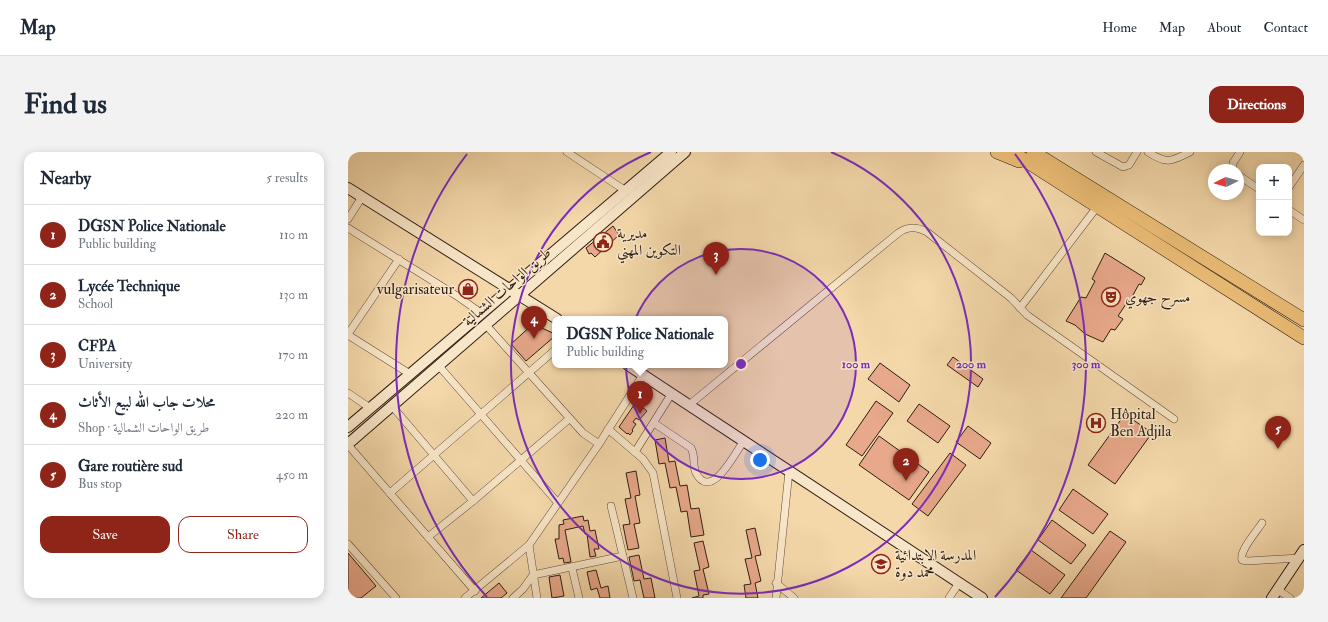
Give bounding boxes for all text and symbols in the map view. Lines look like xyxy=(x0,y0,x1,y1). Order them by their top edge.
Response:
text: Map xyxy=(20,16,56,40)
text: Home xyxy=(1102,19,1137,36)
text: Map xyxy=(1159,19,1185,36)
text: About xyxy=(1207,19,1241,36)
text: Contact xyxy=(1263,19,1308,36)
button: Directions xyxy=(1209,86,1304,123)
text: Find us xyxy=(24,87,107,122)
north arrow xyxy=(1208,164,1244,200)
map controls xyxy=(1256,164,1292,236)
button: + xyxy=(1256,164,1292,200)
text: Nearby xyxy=(40,168,91,189)
text: 5 results xyxy=(266,170,308,186)
button: − xyxy=(1256,200,1292,236)
text: DGSN Police Nationale xyxy=(78,217,226,236)
place label: مديرية التكوين المهني xyxy=(617,224,681,264)
text: 1 xyxy=(51,227,55,243)
text: 110 m xyxy=(279,227,308,243)
public building icon: مديرية التكوين المهني xyxy=(592,231,614,253)
text: Public building xyxy=(78,236,156,252)
pin: 3 xyxy=(703,242,729,275)
street label: طريق الواحات الشمالية xyxy=(459,243,555,331)
text: Lycée Technique xyxy=(78,277,180,296)
shop icon: vulgarisateur xyxy=(457,278,479,300)
place label: vulgarisateur xyxy=(376,280,454,299)
theatre icon: مسرح جهوي xyxy=(1100,286,1122,308)
text: 2 xyxy=(50,287,56,303)
text: 130 m xyxy=(279,287,308,303)
place label: مسرح جهوي xyxy=(1125,288,1190,310)
text: School xyxy=(78,296,113,312)
pin: 4 xyxy=(521,306,547,339)
popup xyxy=(552,316,728,368)
text: DGSN Police Nationale xyxy=(566,325,714,344)
text: CFPA xyxy=(78,337,116,356)
text: Public building xyxy=(566,344,644,360)
text: 3 xyxy=(51,347,56,363)
text: 170 m xyxy=(278,347,308,363)
text: University xyxy=(78,356,132,372)
centre of rings xyxy=(734,357,748,371)
text: 100 m xyxy=(842,357,871,372)
text: 200 m xyxy=(956,357,987,372)
text: 300 m xyxy=(1072,357,1101,372)
pin: 1 xyxy=(627,381,653,414)
text: محلات جاب الله لبيع الأثاث xyxy=(78,393,215,412)
place label: Hôpital Ben Adjila xyxy=(1110,405,1172,441)
text: 4 xyxy=(49,407,57,423)
text: 220 m xyxy=(275,407,308,423)
hospital icon: Hôpital Ben Adjila xyxy=(1085,412,1107,434)
pin: 5 xyxy=(1265,416,1291,449)
text: Shop · طريق الواحات الشمالية xyxy=(78,420,209,436)
pin: 2 xyxy=(893,448,919,481)
your location xyxy=(750,450,770,470)
text: Gare routière sud xyxy=(78,457,183,476)
text: 5 xyxy=(50,467,56,483)
text: 450 m xyxy=(276,467,308,483)
text: Bus stop xyxy=(78,476,122,492)
button: Save xyxy=(40,516,170,553)
button: Share xyxy=(178,516,308,553)
place label: المدرسة الابتدائية محمد دوة xyxy=(895,546,976,582)
school or university icon: المدرسة الابتدائية محمد دوة xyxy=(870,553,892,575)

